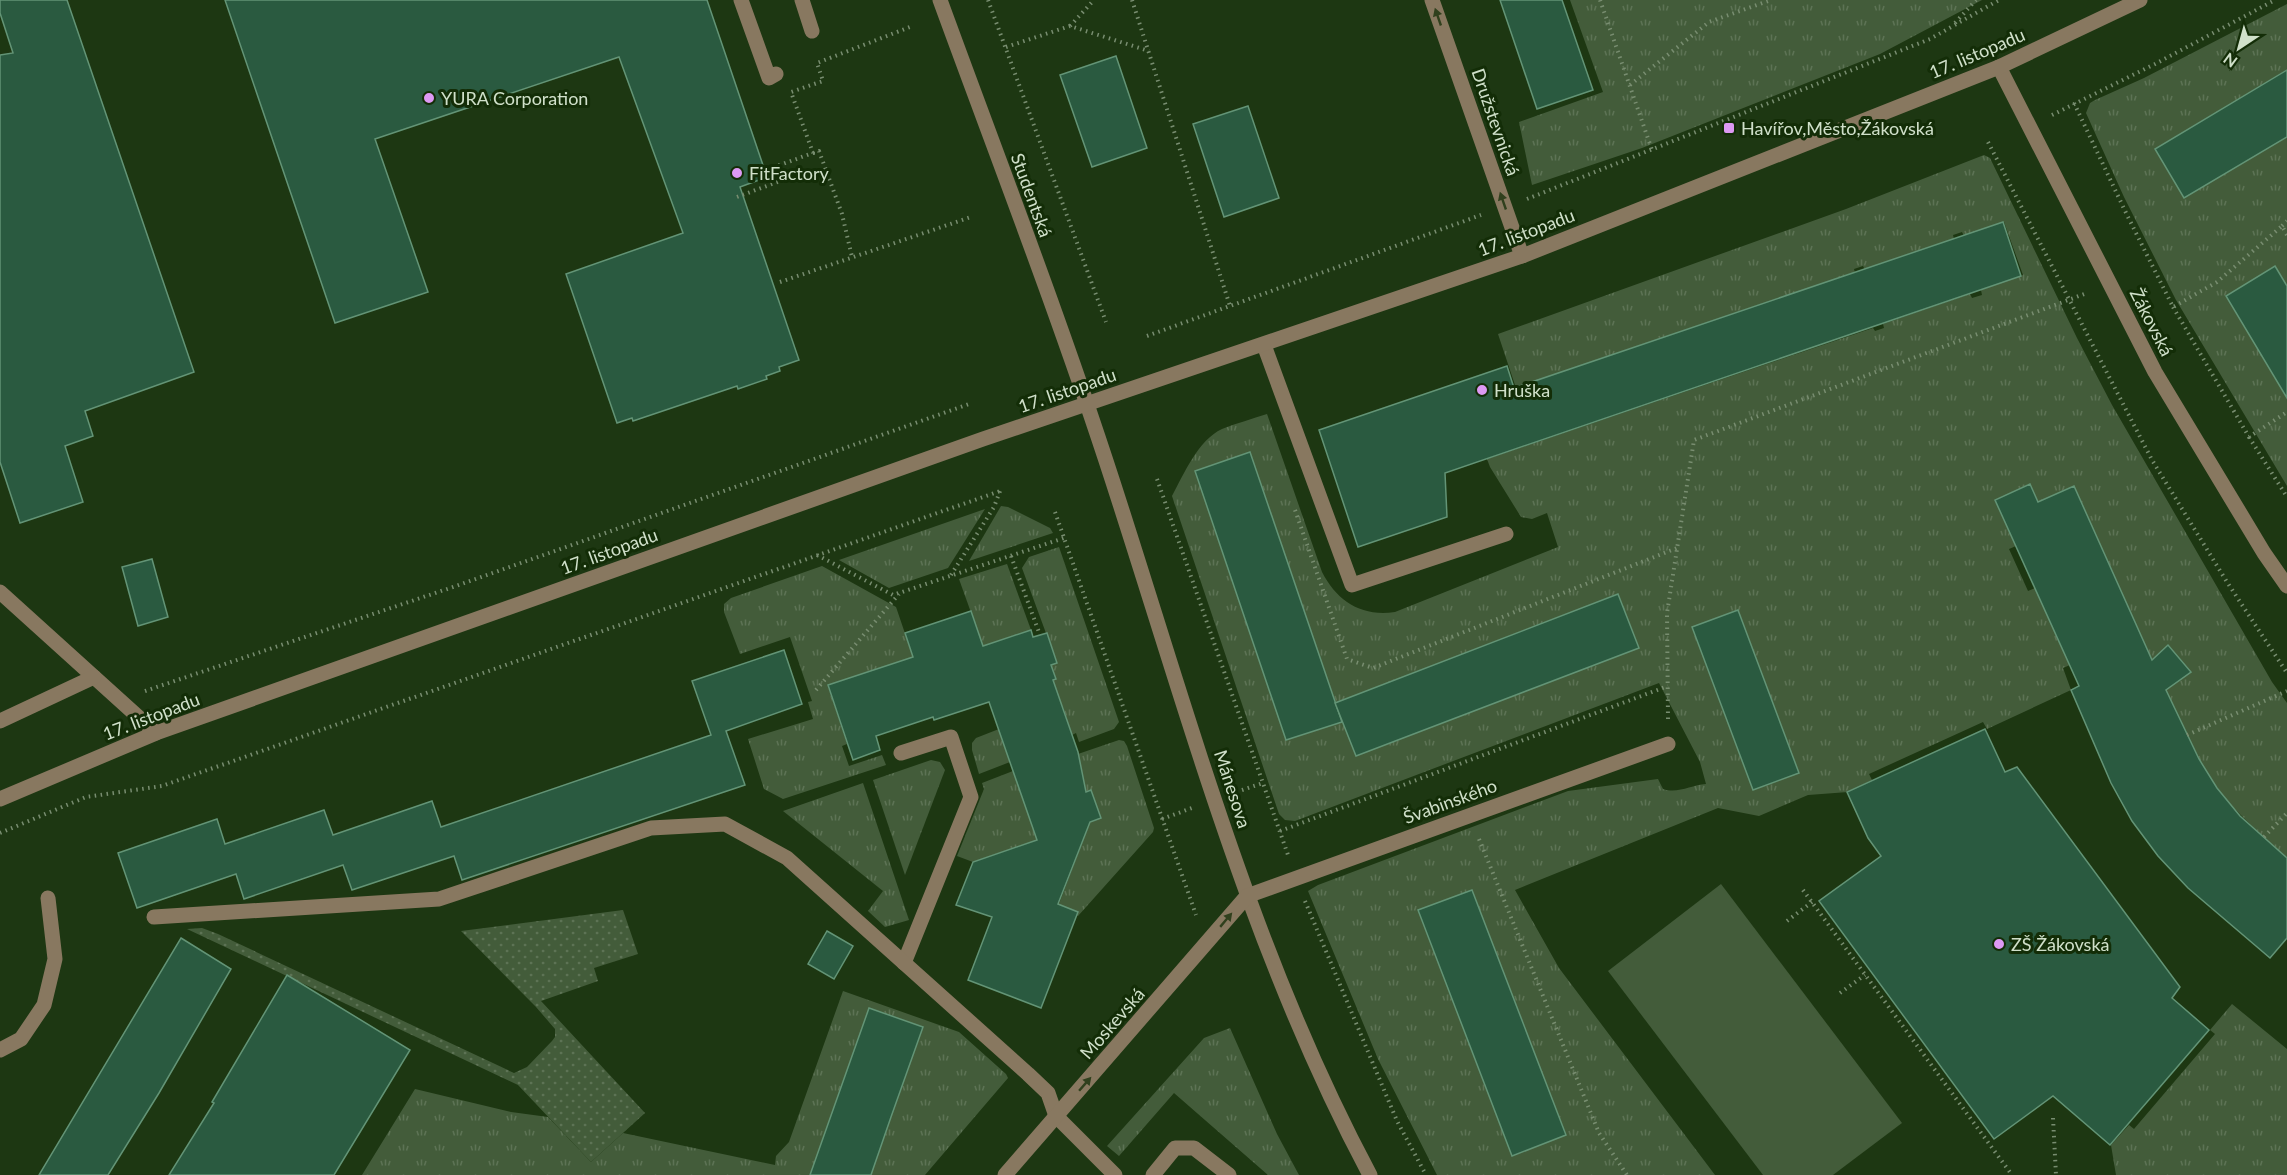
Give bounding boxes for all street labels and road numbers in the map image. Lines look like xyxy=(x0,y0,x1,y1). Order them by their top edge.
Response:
street label: 17. listopadu xyxy=(1926,23,2028,83)
street label: Družstevnická xyxy=(1467,65,1525,179)
street label: Studentská xyxy=(1007,150,1057,240)
street label: 17. listopadu xyxy=(1475,203,1577,261)
street label: Žákovská xyxy=(2126,284,2178,360)
street label: 17. listopadu xyxy=(1015,363,1119,417)
street label: 17. listopadu xyxy=(557,523,661,579)
street label: 17. listopadu xyxy=(100,687,202,745)
street label: Mánesova xyxy=(1210,747,1256,831)
street label: Švabinského xyxy=(1400,774,1500,828)
street label: Moskevská xyxy=(1075,983,1149,1063)

